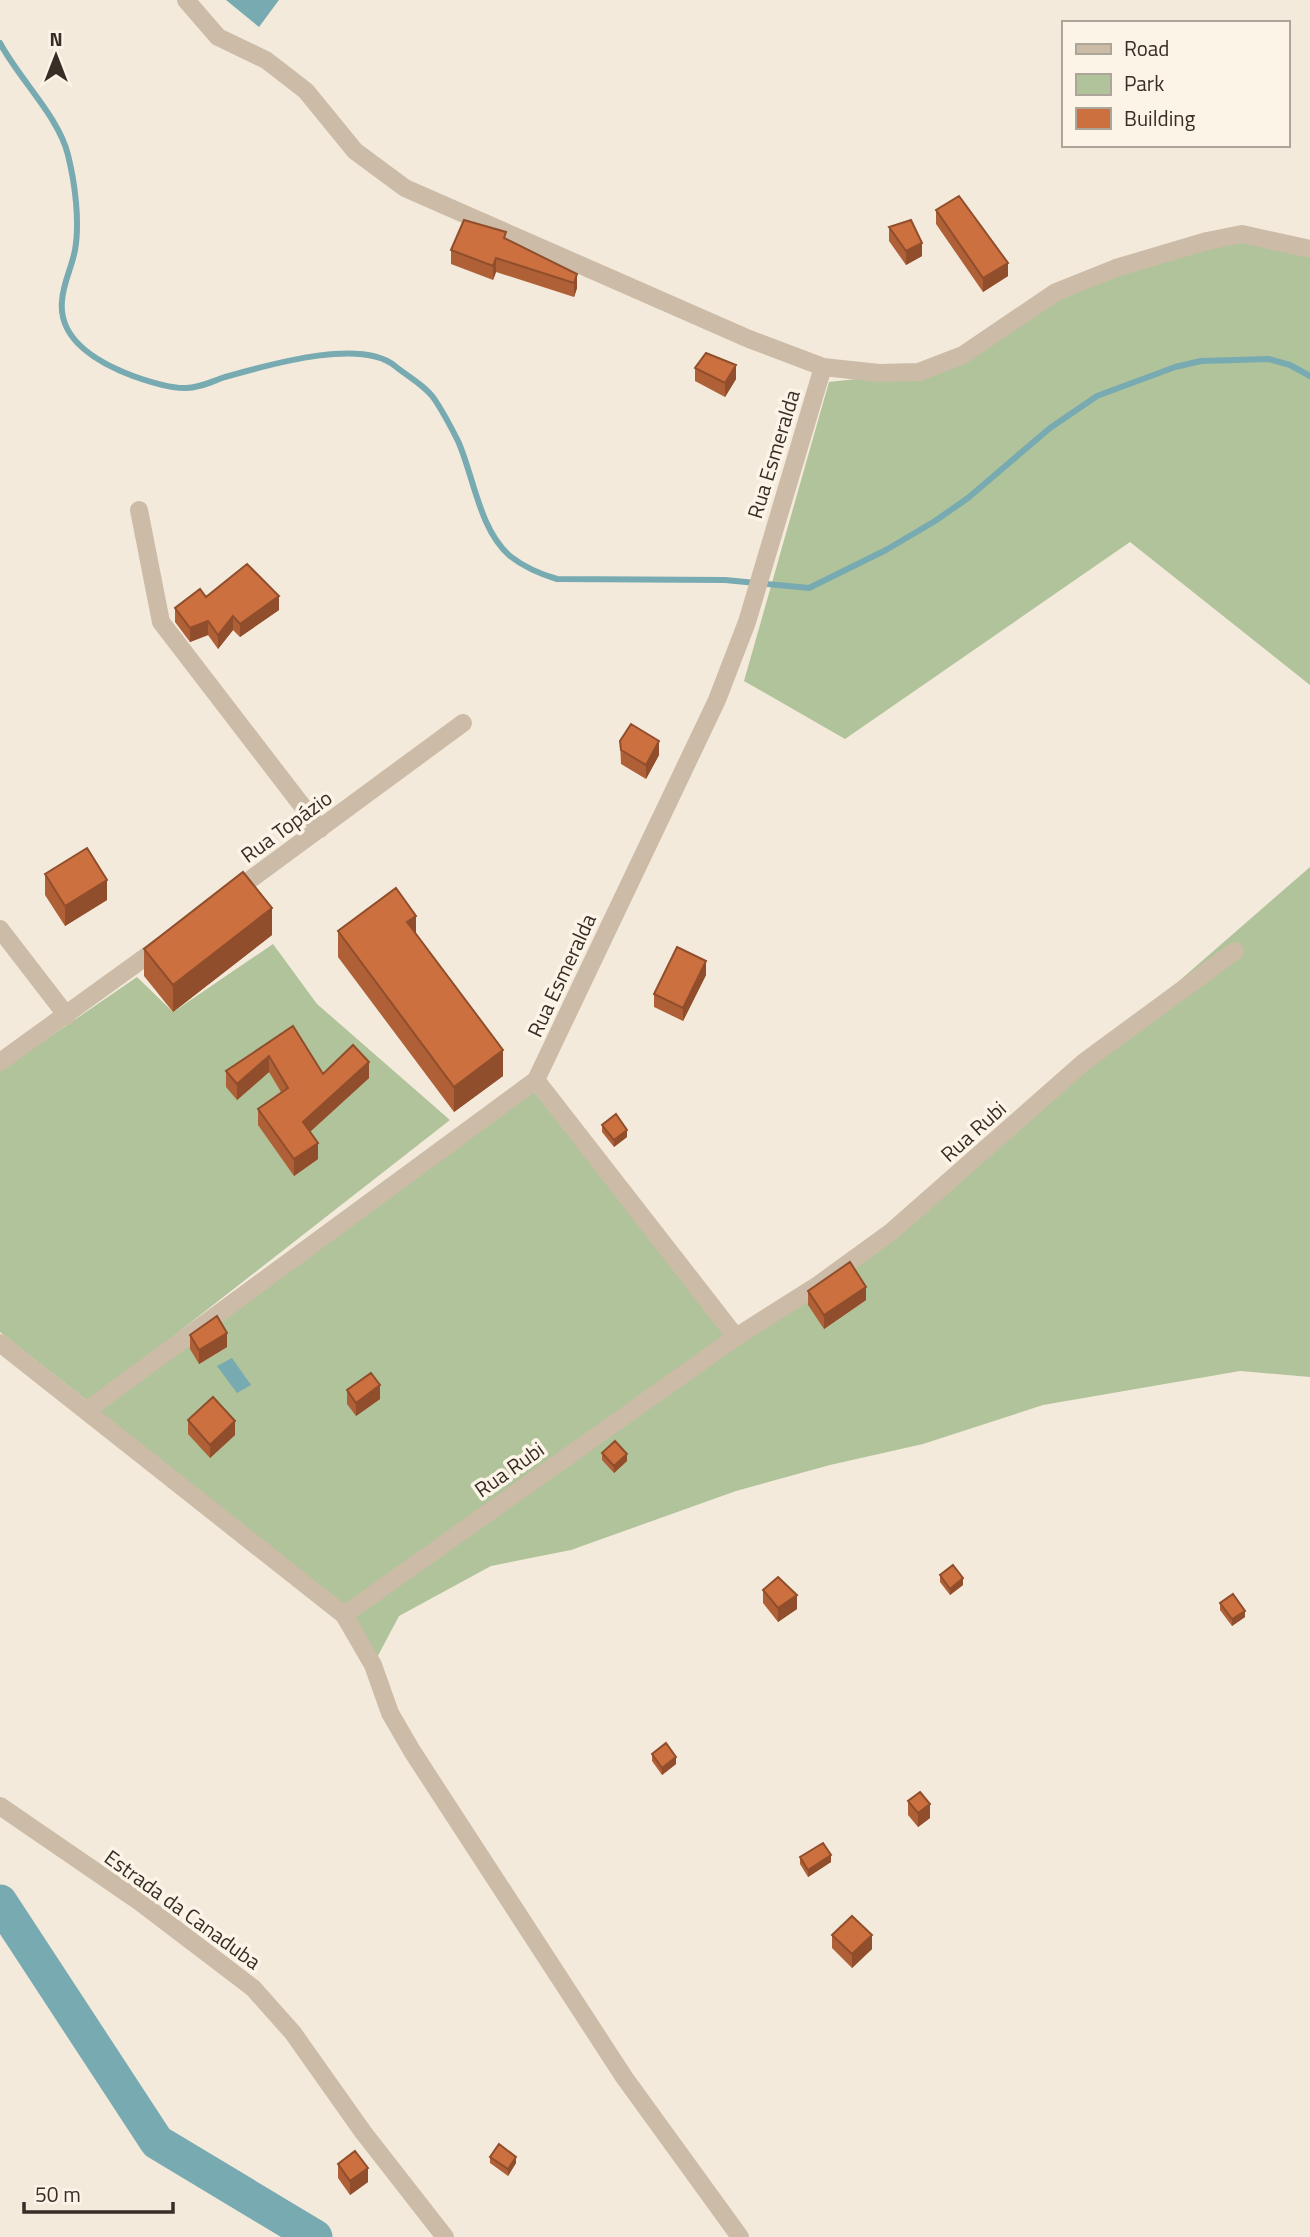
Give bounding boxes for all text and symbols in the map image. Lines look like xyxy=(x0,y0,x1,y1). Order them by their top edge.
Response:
north arrow xyxy=(21,21,91,91)
legend xyxy=(1062,21,1289,147)
text: N xyxy=(49,24,63,53)
text: Road xyxy=(1124,32,1169,64)
text: Park xyxy=(1124,67,1164,99)
text: Building xyxy=(1124,102,1196,134)
street label: Rua Esmeralda xyxy=(738,385,808,522)
street label: Rua Topázio xyxy=(234,782,338,870)
street label: Rua Esmeralda xyxy=(518,908,604,1042)
street label: Rua Rubi xyxy=(933,1093,1013,1169)
street label: Rua Rubi xyxy=(468,1433,550,1505)
street label: Estrada da Canaduba xyxy=(98,1841,268,1977)
scale bar xyxy=(24,2170,173,2214)
text: 50 m xyxy=(35,2178,81,2210)

